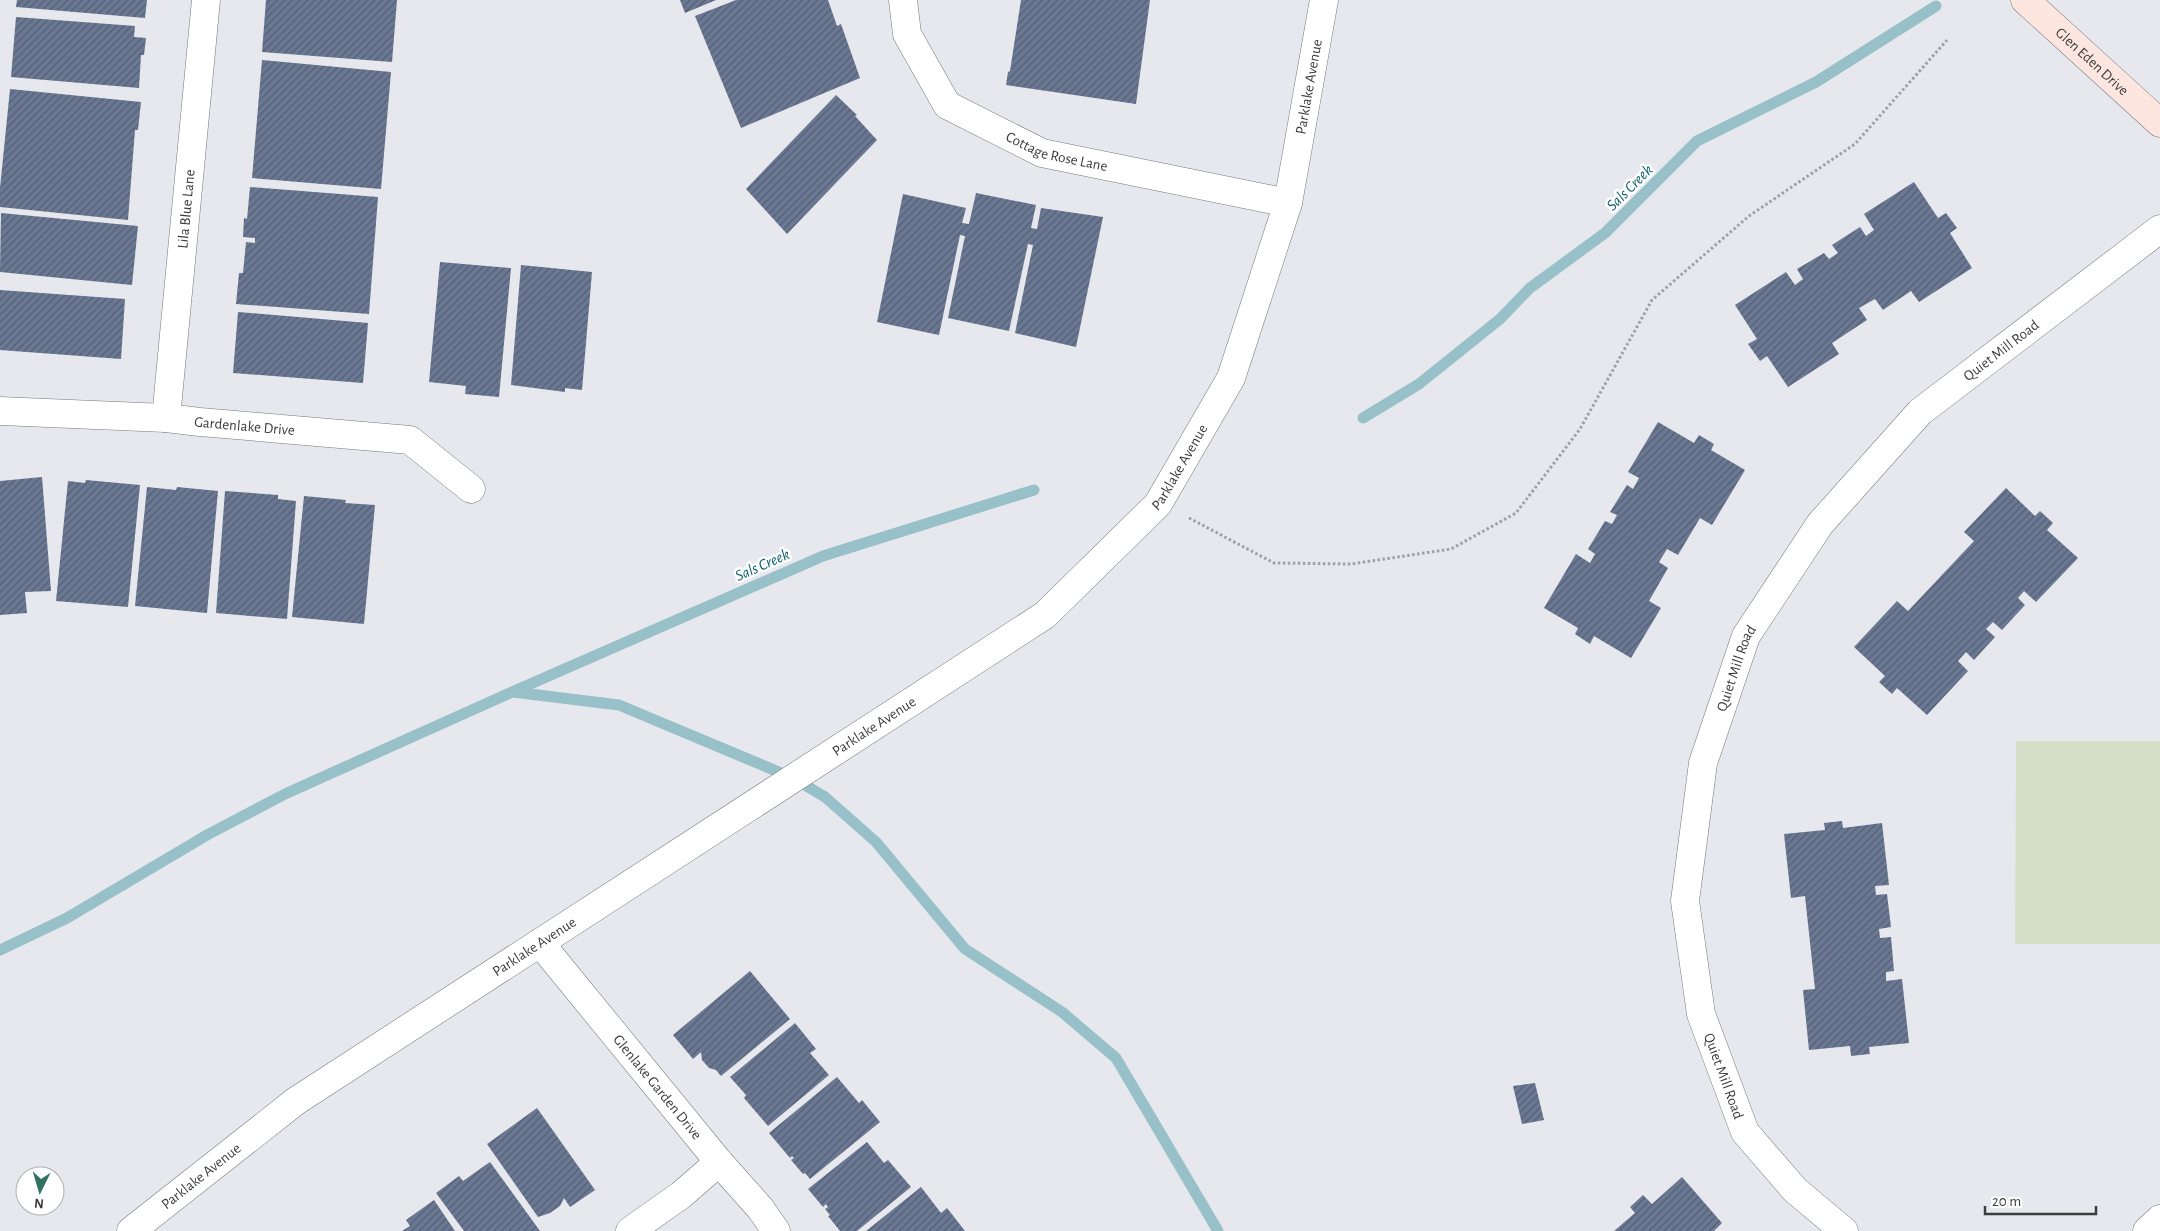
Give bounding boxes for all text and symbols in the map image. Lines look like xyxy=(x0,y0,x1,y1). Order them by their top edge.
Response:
street label: Glen Eden Drive xyxy=(2053,25,2131,98)
street label: Parklake Avenue xyxy=(1293,38,1325,136)
street label: Cottage Rose Lane xyxy=(1003,129,1109,174)
water label: Sals Creek xyxy=(1604,162,1656,214)
street label: Lila Blue Lane xyxy=(175,169,198,249)
street label: Quiet Mill Road xyxy=(1961,317,2042,384)
street label: Gardenlake Drive xyxy=(193,414,295,438)
street label: Parklake Avenue xyxy=(1149,422,1211,514)
water label: Sals Creek xyxy=(733,546,792,584)
street label: Quiet Mill Road xyxy=(1714,622,1759,713)
street label: Parklake Avenue xyxy=(830,694,919,759)
street label: Parklake Avenue xyxy=(490,914,579,979)
street label: Quiet Mill Road xyxy=(1701,1031,1746,1121)
street label: Glenlake Garden Drive xyxy=(610,1032,705,1143)
street label: Parklake Avenue xyxy=(159,1141,244,1212)
north arrow xyxy=(15,1166,65,1216)
scale bar xyxy=(1985,1184,2096,1216)
text: 20 m xyxy=(1992,1194,2021,1209)
text: N xyxy=(33,1196,44,1210)

